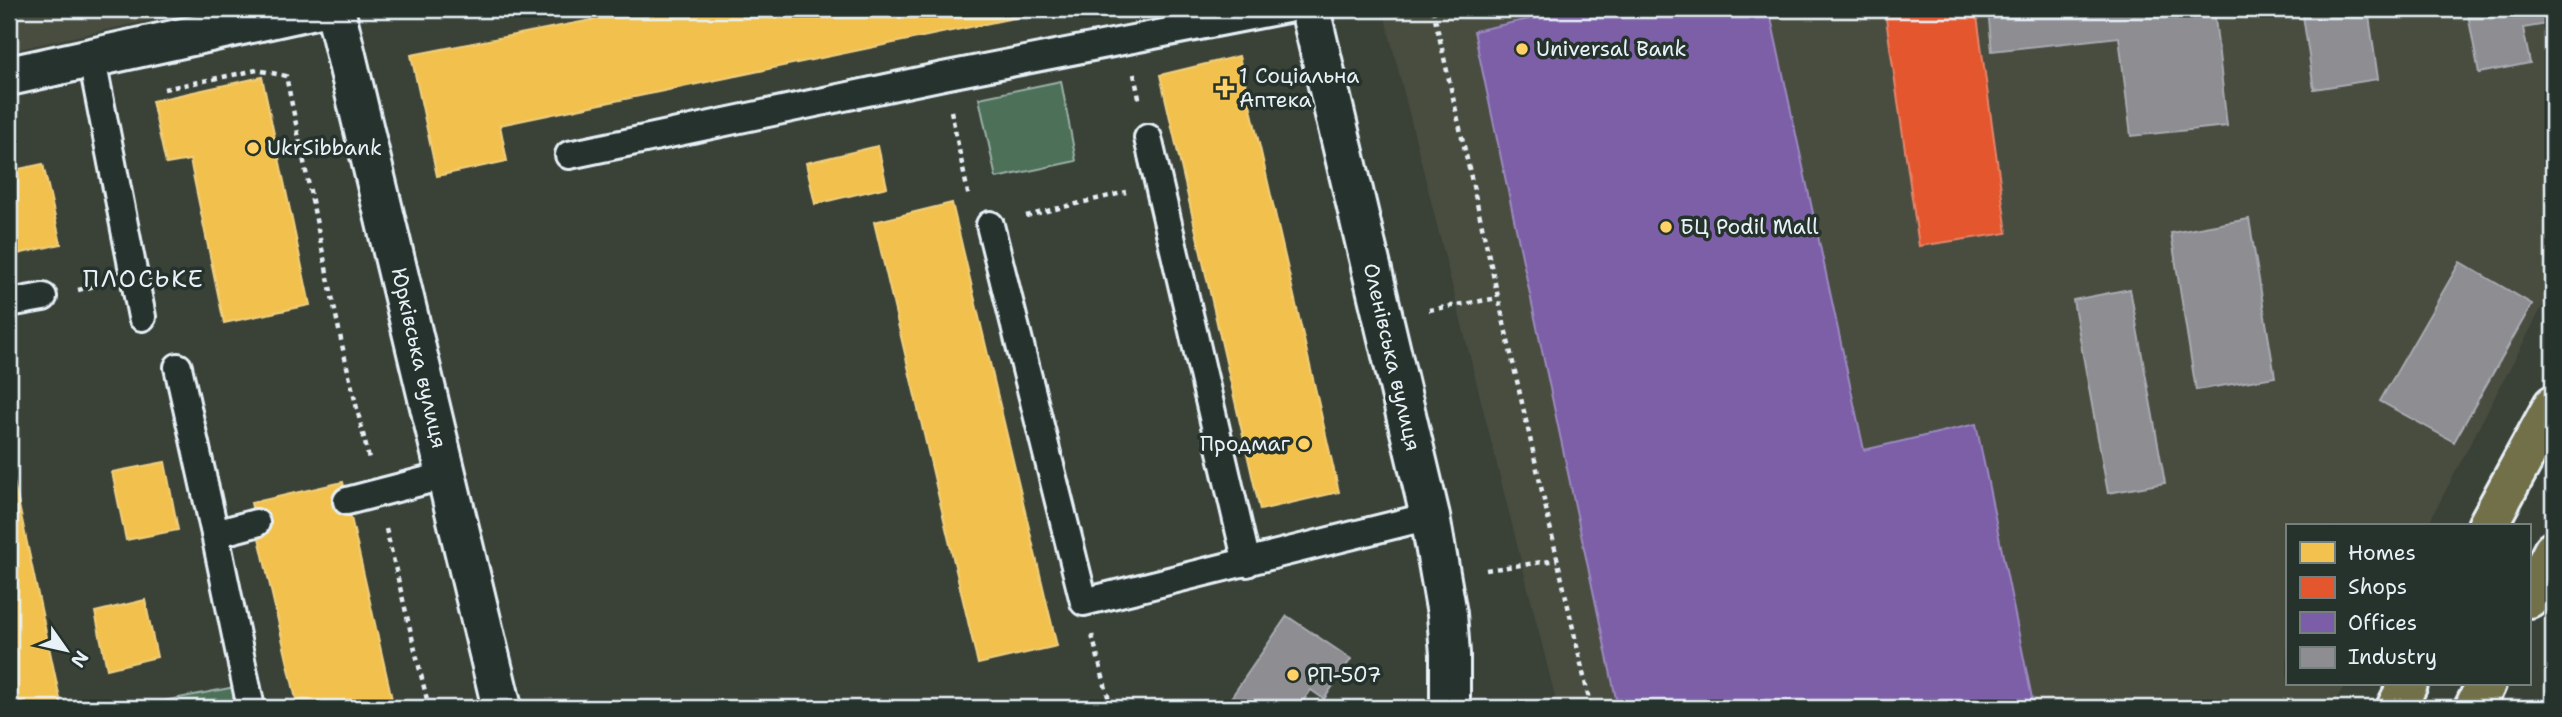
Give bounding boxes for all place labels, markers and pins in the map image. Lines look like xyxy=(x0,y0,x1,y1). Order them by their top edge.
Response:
place label: Universal Bank xyxy=(1536,35,1686,63)
marker: Universal Bank xyxy=(1514,41,1530,57)
place label: 1 Соціальна Аптека xyxy=(1239,62,1359,114)
marker: 1 Соціальна Аптека xyxy=(1217,80,1233,96)
place label: UkrSibbank xyxy=(267,134,382,162)
marker: UkrSibbank xyxy=(245,140,261,156)
place label: БЦ Podil Mall xyxy=(1680,213,1819,241)
marker: БЦ Podil Mall xyxy=(1658,219,1674,235)
place label: Продмаг xyxy=(1200,430,1291,458)
marker: Продмаг xyxy=(1296,436,1312,452)
place label: РП-507 xyxy=(1307,661,1381,689)
marker: РП-507 xyxy=(1285,667,1301,683)

